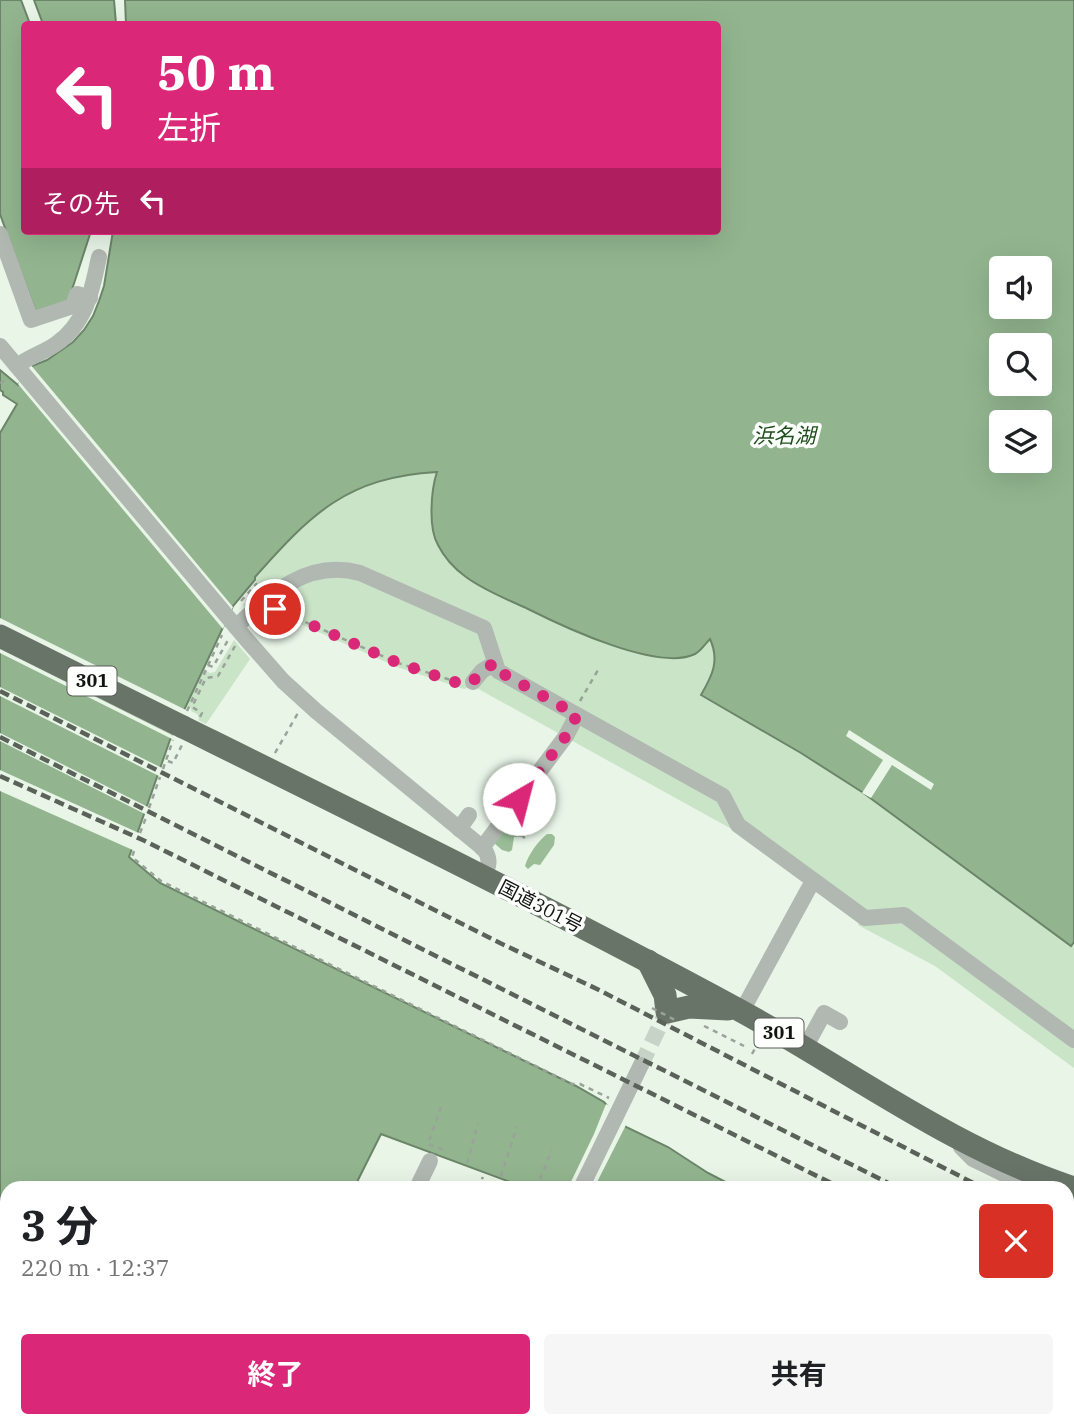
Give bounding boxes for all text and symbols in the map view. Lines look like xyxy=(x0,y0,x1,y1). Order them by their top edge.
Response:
text: 50 m xyxy=(157,40,275,103)
icon: left xyxy=(42,49,133,140)
text: 左折 xyxy=(157,106,221,148)
icon: left xyxy=(134,182,172,220)
text: その先 xyxy=(42,186,120,220)
map controls xyxy=(989,256,1052,473)
button: sound xyxy=(989,256,1052,319)
button: search xyxy=(989,333,1052,396)
button: layers xyxy=(989,410,1052,473)
water label: 浜名湖 xyxy=(753,421,818,449)
pin xyxy=(245,579,305,639)
icon: arrive xyxy=(256,590,294,628)
road number: 301 xyxy=(68,666,116,696)
position arrow xyxy=(482,762,556,836)
street label: 国道301号 xyxy=(495,875,587,937)
road number: 301 xyxy=(754,1018,804,1048)
text: 3 分 xyxy=(21,1198,98,1253)
button: close xyxy=(979,1204,1053,1278)
text: 220 m · 12:37 xyxy=(21,1252,170,1282)
button: 終了 xyxy=(21,1334,530,1414)
button: 共有 xyxy=(544,1334,1053,1414)

